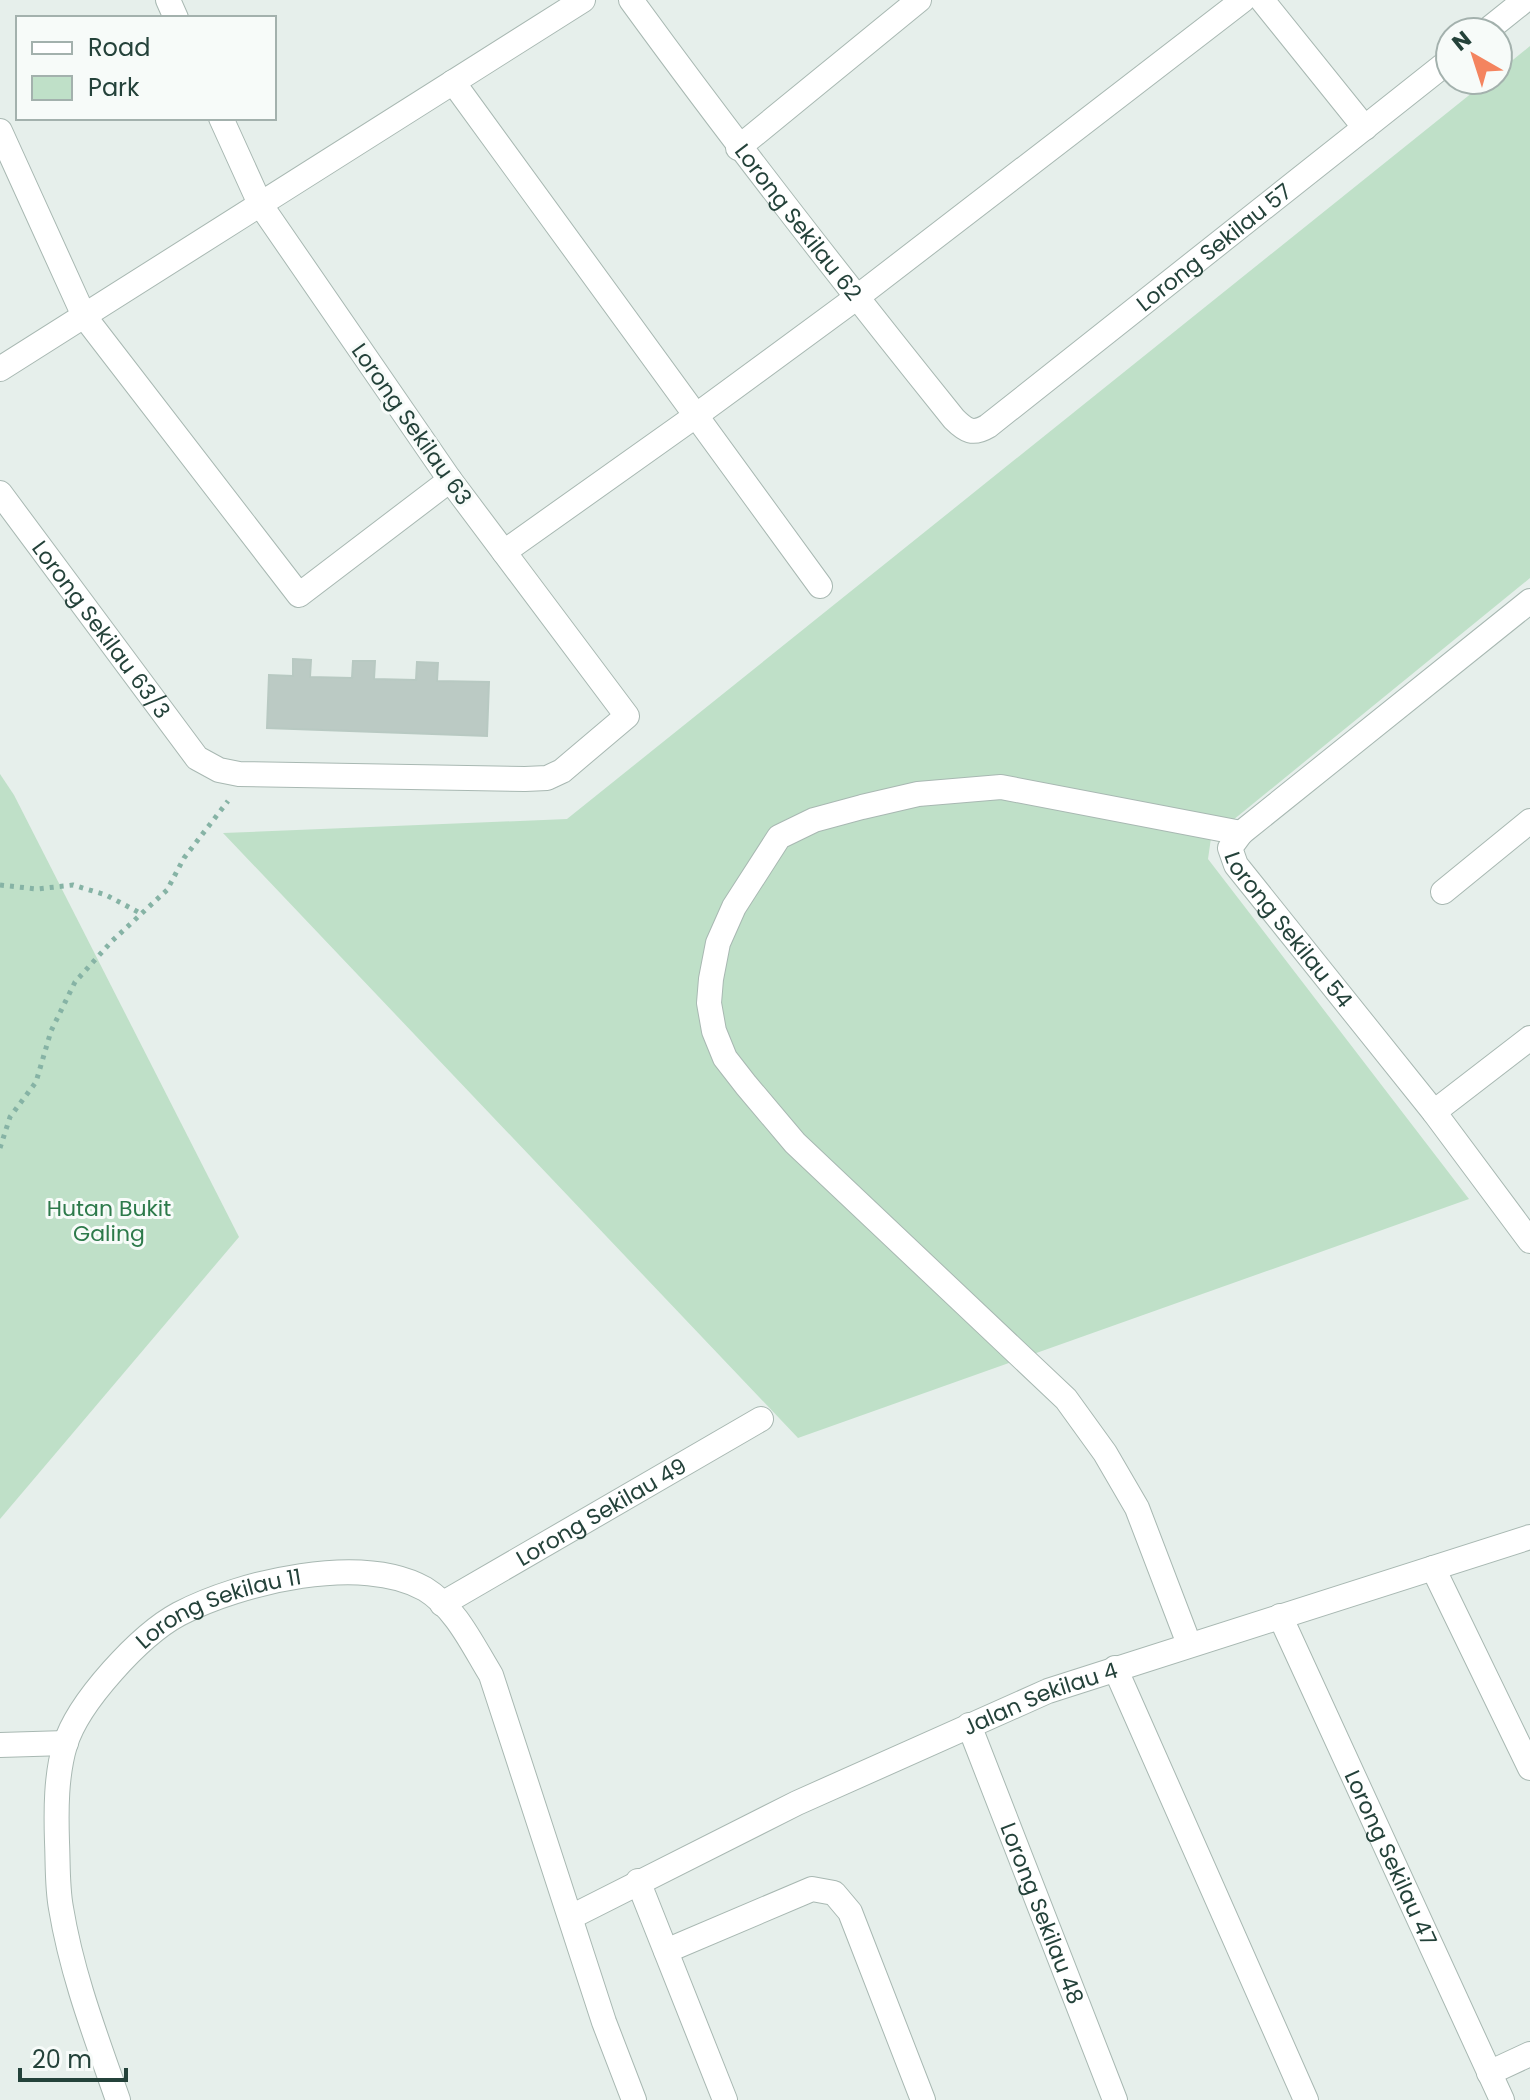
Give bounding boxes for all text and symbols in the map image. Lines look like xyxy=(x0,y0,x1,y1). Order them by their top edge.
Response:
legend xyxy=(16,16,276,120)
north arrow xyxy=(1434,16,1514,96)
text: N xyxy=(1446,24,1478,58)
text: Road xyxy=(88,31,150,64)
text: Park xyxy=(88,71,140,104)
street label: Lorong Sekilau 62 xyxy=(727,137,869,307)
street label: Lorong Sekilau 57 xyxy=(1130,176,1298,319)
street label: Lorong Sekilau 63 xyxy=(344,337,479,511)
street label: Lorong Sekilau 63/3 xyxy=(25,534,178,725)
street label: Lorong Sekilau 54 xyxy=(1217,848,1360,1015)
park label: Hutan Bukit Galing xyxy=(47,1193,171,1249)
street label: Lorong Sekilau 49 xyxy=(511,1451,692,1574)
street label: Lorong Sekilau 11 xyxy=(129,1561,303,1656)
street label: Jalan Sekilau 4 xyxy=(958,1655,1122,1743)
street label: Lorong Sekilau 47 xyxy=(1337,1765,1444,1951)
street label: Lorong Sekilau 48 xyxy=(993,1818,1091,2009)
scale bar xyxy=(20,2032,126,2082)
text: 20 m xyxy=(32,2043,92,2076)

